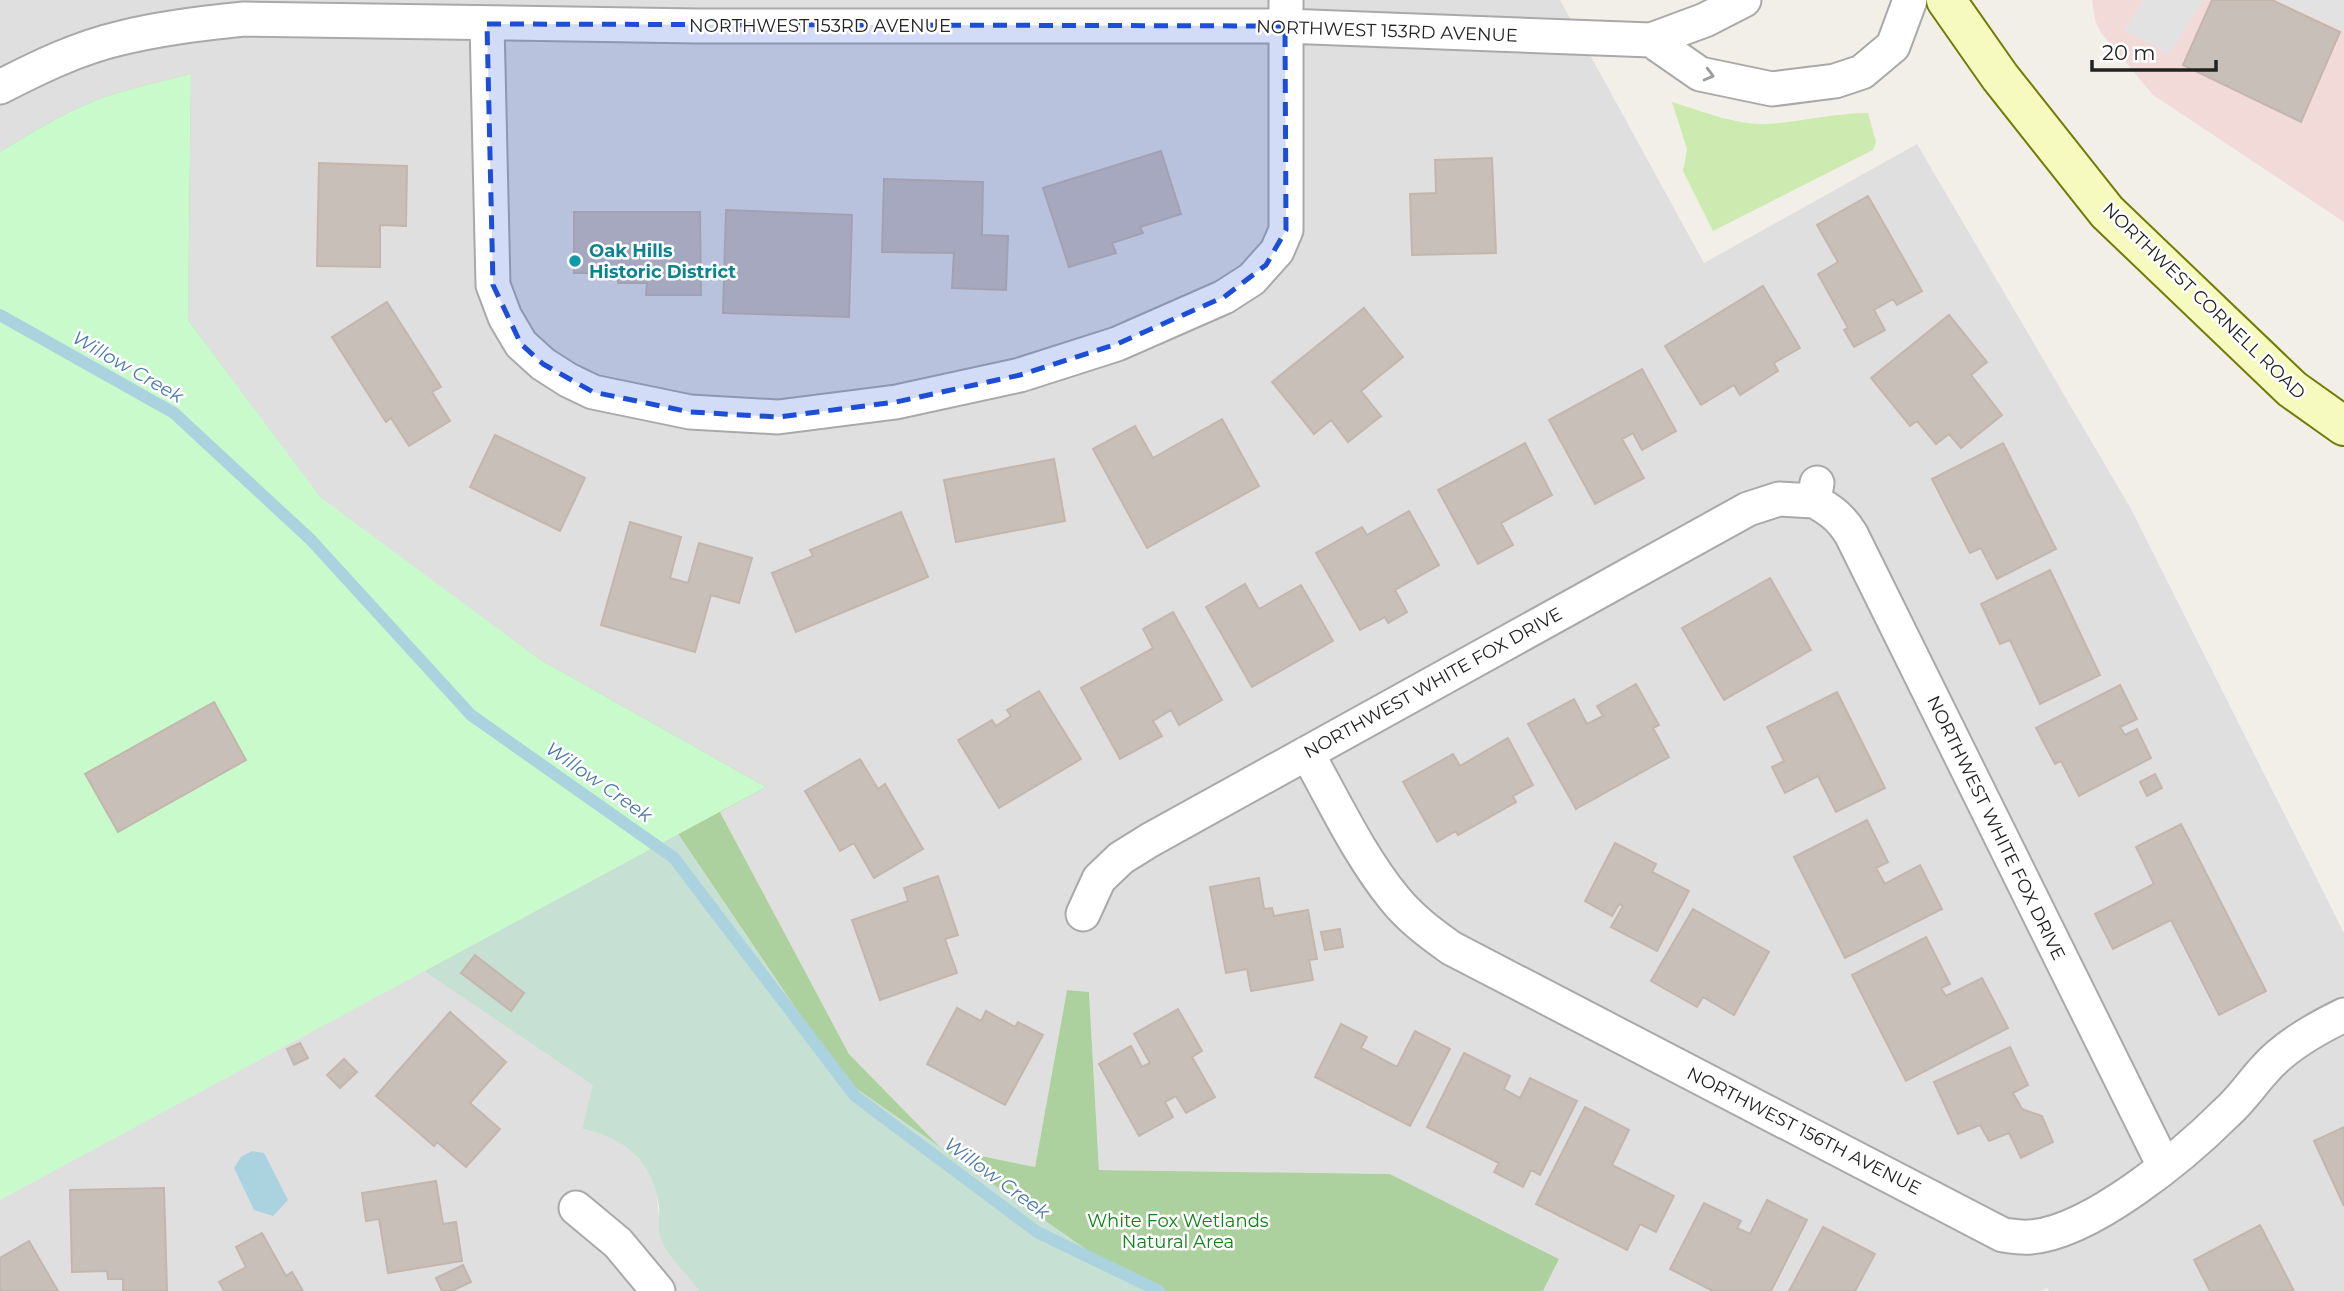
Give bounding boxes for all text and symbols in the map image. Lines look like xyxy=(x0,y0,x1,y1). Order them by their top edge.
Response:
street label: NORTHWEST 153RD AVENUE xyxy=(689,15,951,37)
street label: NORTHWEST 153RD AVENUE xyxy=(1256,15,1518,47)
scale bar xyxy=(2092,28,2216,72)
text: 20 m xyxy=(2102,40,2156,65)
one-way arrow xyxy=(1703,66,1715,81)
street label: NORTHWEST CORNELL ROAD xyxy=(2098,198,2310,404)
place label: Oak Hills Historic District xyxy=(589,240,736,283)
marker: Oak Hills Historic District xyxy=(567,253,583,269)
water label: Willow Creek xyxy=(68,326,188,408)
street label: NORTHWEST WHITE FOX DRIVE xyxy=(1300,603,1566,763)
street label: NORTHWEST WHITE FOX DRIVE xyxy=(1922,692,2070,964)
water label: Willow Creek xyxy=(541,737,657,827)
street label: NORTHWEST 156TH AVENUE xyxy=(1683,1062,1925,1200)
water label: Willow Creek xyxy=(940,1132,1055,1224)
park label: White Fox Wetlands Natural Area xyxy=(1087,1210,1269,1253)

